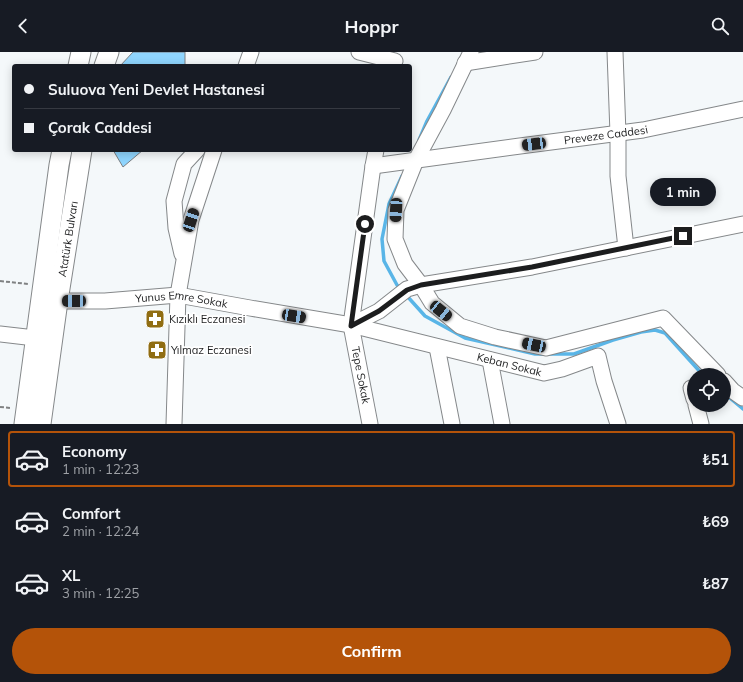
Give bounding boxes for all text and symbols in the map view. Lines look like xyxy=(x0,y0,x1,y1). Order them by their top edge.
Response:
icon: back xyxy=(12,15,34,37)
text: Hoppr xyxy=(345,15,398,38)
icon: search xyxy=(709,15,731,37)
text: Suluova Yeni Devlet Hastanesi xyxy=(48,80,265,99)
text: Çorak Caddesi xyxy=(48,118,152,137)
street label: Preveze Caddesi xyxy=(563,122,649,147)
car xyxy=(521,137,547,151)
callout: 1 min xyxy=(650,178,716,206)
text: 1 min xyxy=(666,184,700,200)
car xyxy=(389,198,403,222)
street label: Atatürk Bulvarı xyxy=(55,200,81,278)
car xyxy=(182,207,200,233)
route start xyxy=(356,215,374,233)
route end xyxy=(674,227,692,245)
street label: Yunus Emre Sokak xyxy=(134,288,229,311)
car xyxy=(62,295,86,307)
car xyxy=(428,299,454,323)
pharmacy icon: Kızıklı Eczanesi xyxy=(144,308,166,330)
car xyxy=(281,308,307,324)
place label: Kızıklı Eczanesi xyxy=(169,312,245,326)
car xyxy=(521,337,547,353)
pharmacy icon: Yılmaz Eczanesi xyxy=(146,339,168,361)
place label: Yılmaz Eczanesi xyxy=(170,343,252,357)
street label: Tepe Sokak xyxy=(349,345,373,405)
street label: Keban Sokak xyxy=(475,350,544,379)
map controls xyxy=(687,368,731,412)
button: locate xyxy=(687,368,731,412)
icon: car xyxy=(14,441,50,477)
text: Economy xyxy=(62,442,127,461)
text: ₺51 xyxy=(702,450,729,469)
text: 1 min · 12:23 xyxy=(62,461,139,477)
icon: car xyxy=(14,503,50,539)
text: Comfort xyxy=(62,504,120,523)
text: ₺69 xyxy=(702,512,729,531)
text: 2 min · 12:24 xyxy=(62,523,139,539)
icon: car xyxy=(14,565,50,601)
text: XL xyxy=(62,566,80,585)
text: ₺87 xyxy=(702,574,729,593)
text: 3 min · 12:25 xyxy=(62,585,139,601)
button: Confirm xyxy=(12,628,731,674)

